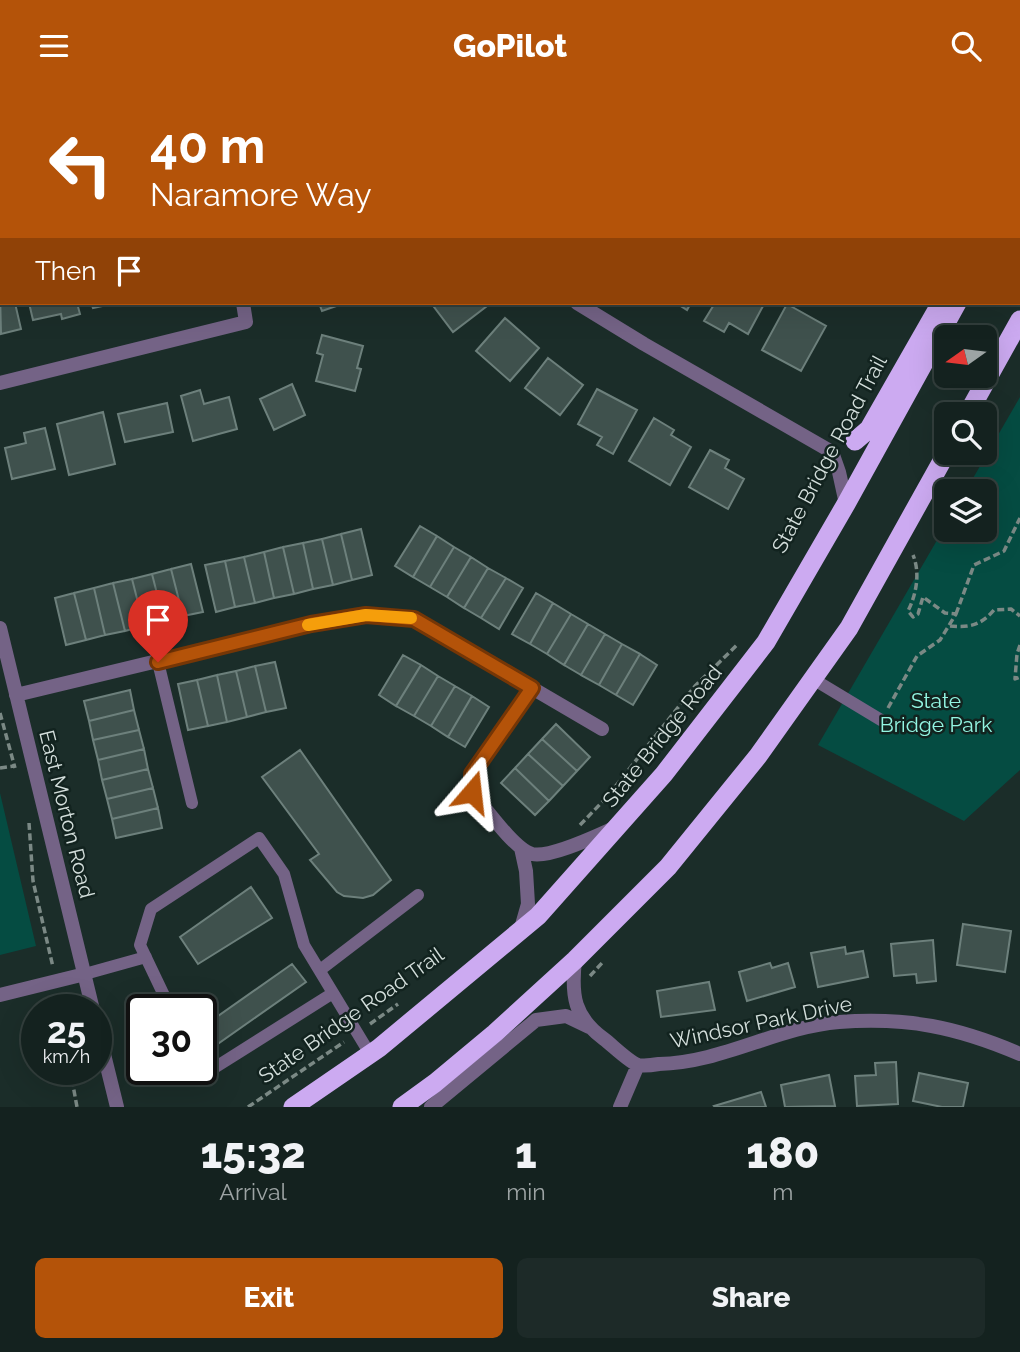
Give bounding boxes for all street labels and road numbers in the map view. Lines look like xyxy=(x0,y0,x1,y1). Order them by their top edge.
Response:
street label: State Bridge Road Trail xyxy=(766,351,892,557)
street label: State Bridge Road xyxy=(597,660,727,812)
street label: East Morton Road xyxy=(34,727,100,901)
street label: State Bridge Road Trail xyxy=(254,941,449,1088)
street label: Windsor Park Drive xyxy=(668,991,854,1053)

